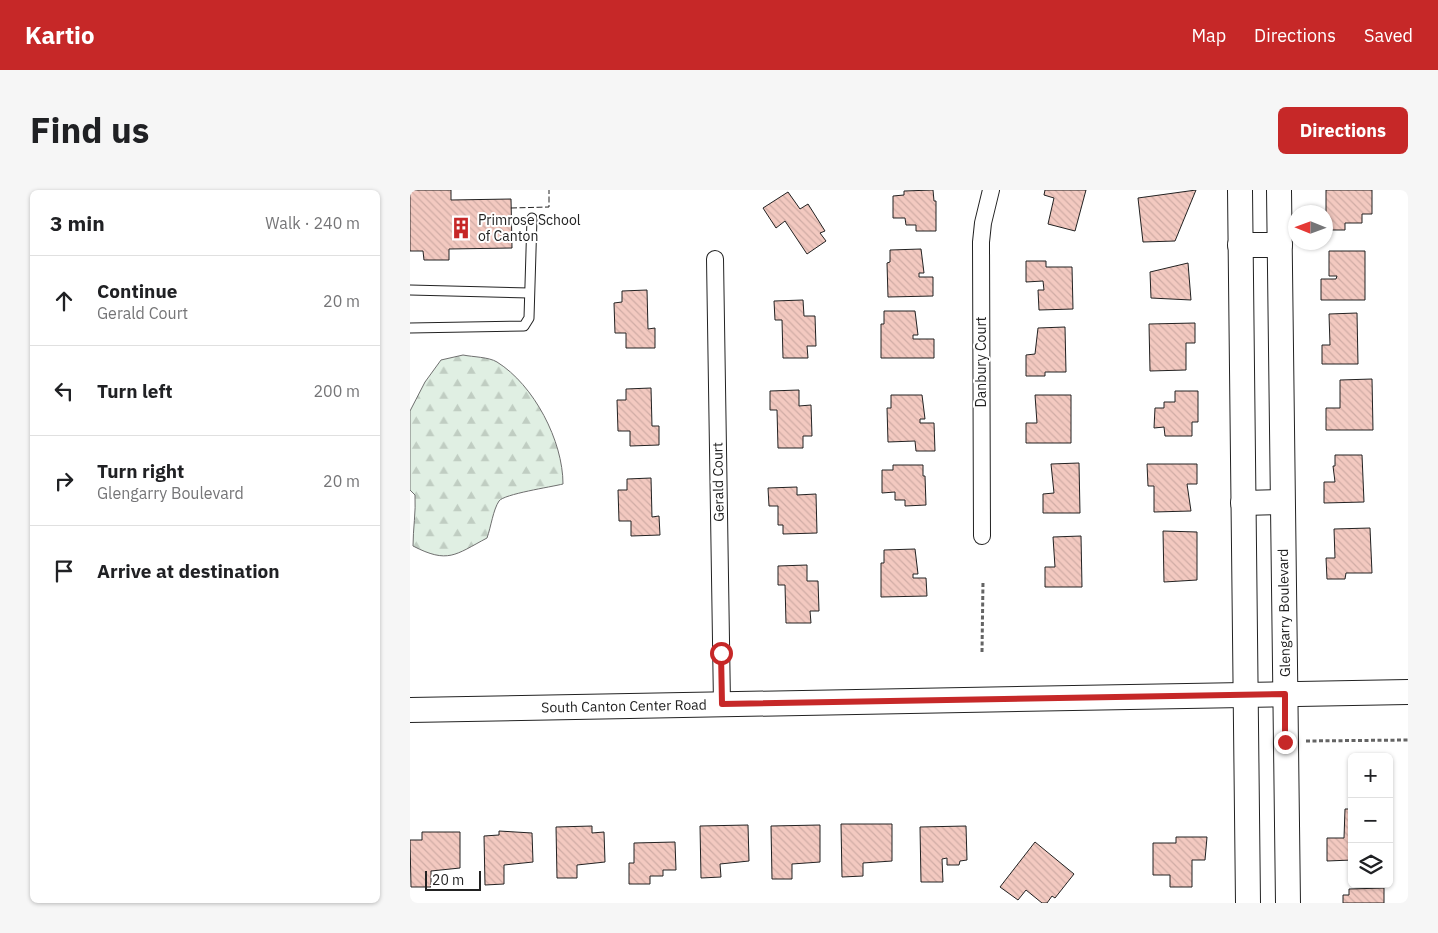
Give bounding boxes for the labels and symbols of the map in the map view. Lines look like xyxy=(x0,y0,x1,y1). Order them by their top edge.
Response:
north arrow xyxy=(1288,205,1333,250)
place label: Primrose School of Canton xyxy=(478,211,581,245)
building icon: Primrose School of Canton xyxy=(448,215,474,241)
street label: Danbury Court xyxy=(972,316,990,408)
street label: Gerald Court xyxy=(708,442,728,522)
street label: Glengarry Boulevard xyxy=(1274,549,1294,677)
route start xyxy=(710,642,733,665)
street label: South Canton Center Road xyxy=(541,696,707,716)
route end xyxy=(1274,731,1297,754)
scale bar xyxy=(425,868,481,891)

